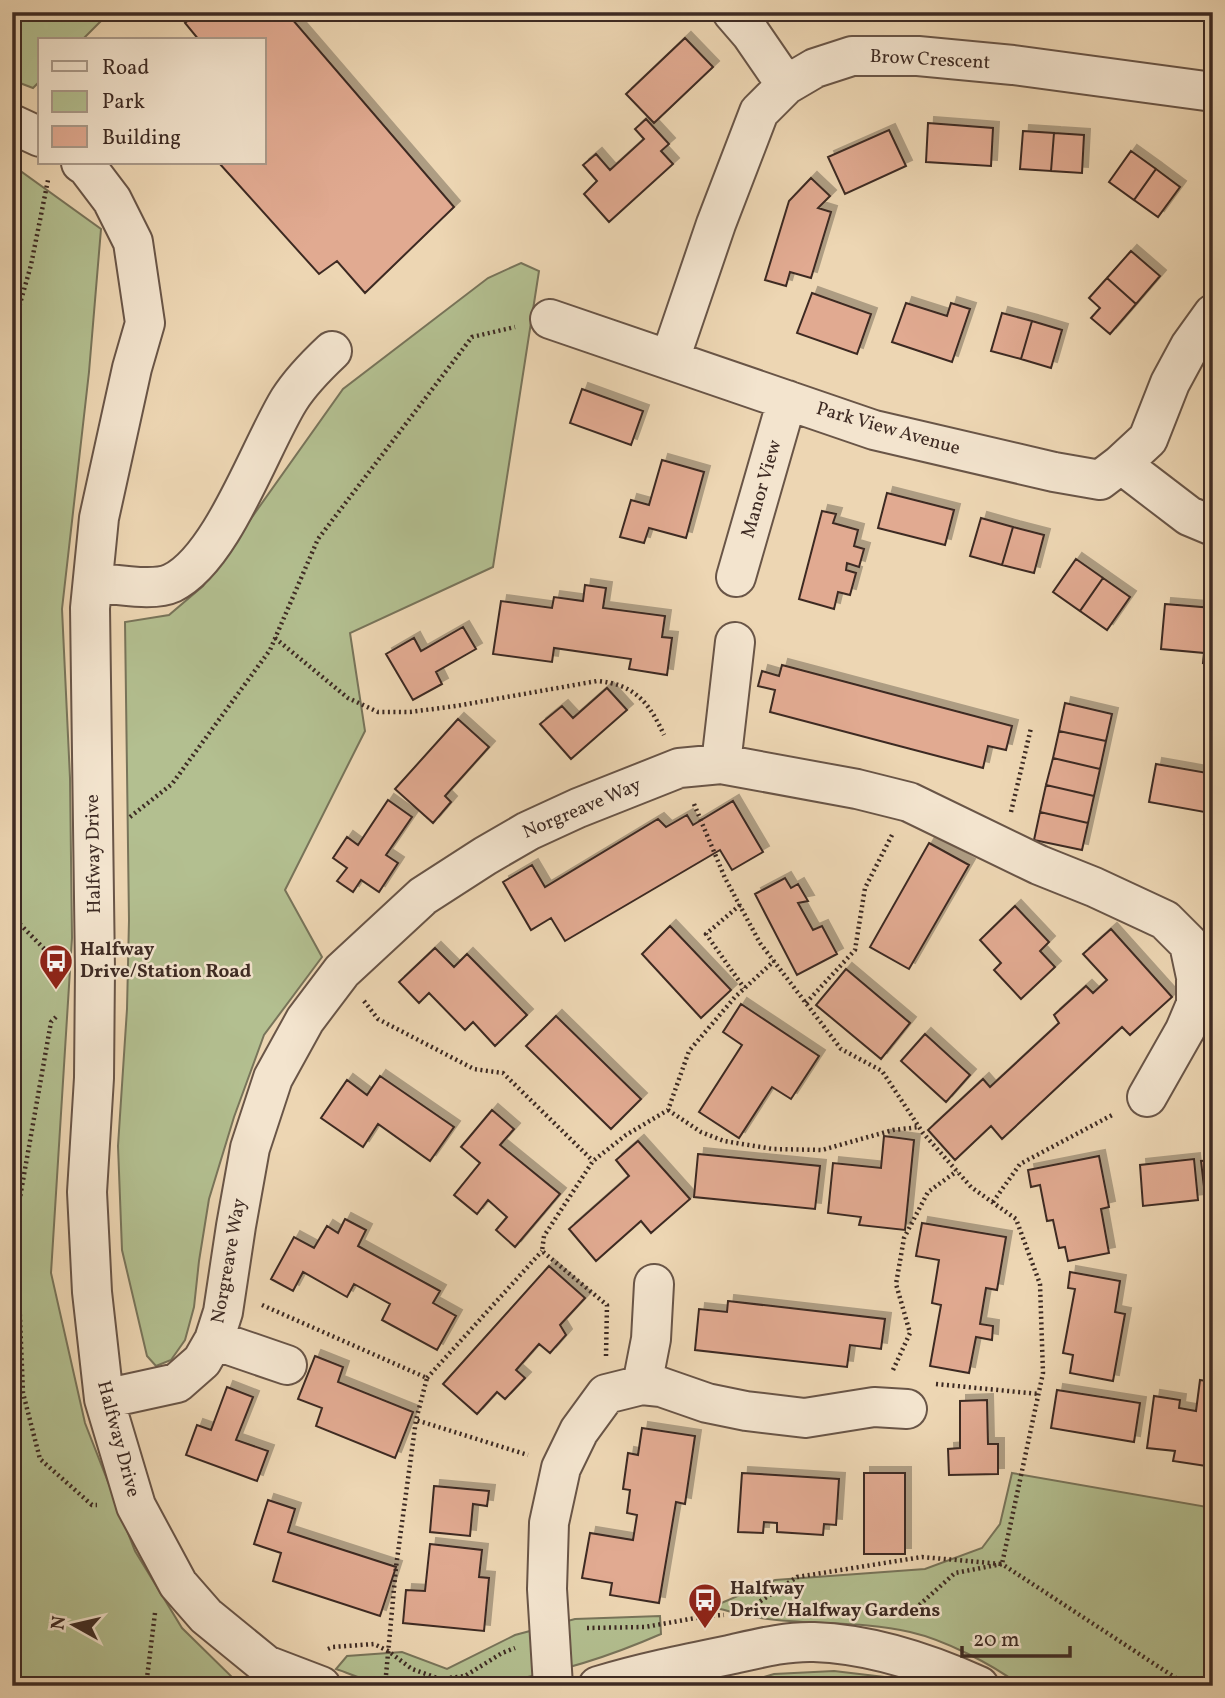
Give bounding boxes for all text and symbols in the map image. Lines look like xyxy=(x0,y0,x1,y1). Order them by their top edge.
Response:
legend xyxy=(38,38,266,164)
street label: Brow Crescent xyxy=(869,44,991,76)
text: Road xyxy=(102,54,149,83)
text: Park xyxy=(102,88,145,117)
text: Building xyxy=(102,124,181,153)
street label: Park View Avenue xyxy=(813,396,963,462)
street label: Manor View xyxy=(736,437,789,541)
street label: Norgreave Way xyxy=(519,772,645,846)
street label: Halfway Drive xyxy=(80,794,108,914)
place label: Halfway Drive/Station Road xyxy=(80,937,252,985)
bus stop icon: Halfway Drive/Station Road xyxy=(37,942,75,991)
street label: Norgreave Way xyxy=(205,1196,253,1326)
street label: Halfway Drive xyxy=(90,1378,146,1500)
place label: Halfway Drive/Halfway Gardens xyxy=(730,1576,941,1624)
bus stop icon: Halfway Drive/Halfway Gardens xyxy=(686,1581,724,1630)
north arrow xyxy=(38,1590,108,1660)
text: N xyxy=(45,1614,73,1632)
scale bar xyxy=(962,1614,1071,1658)
text: 20 m xyxy=(973,1626,1019,1655)

